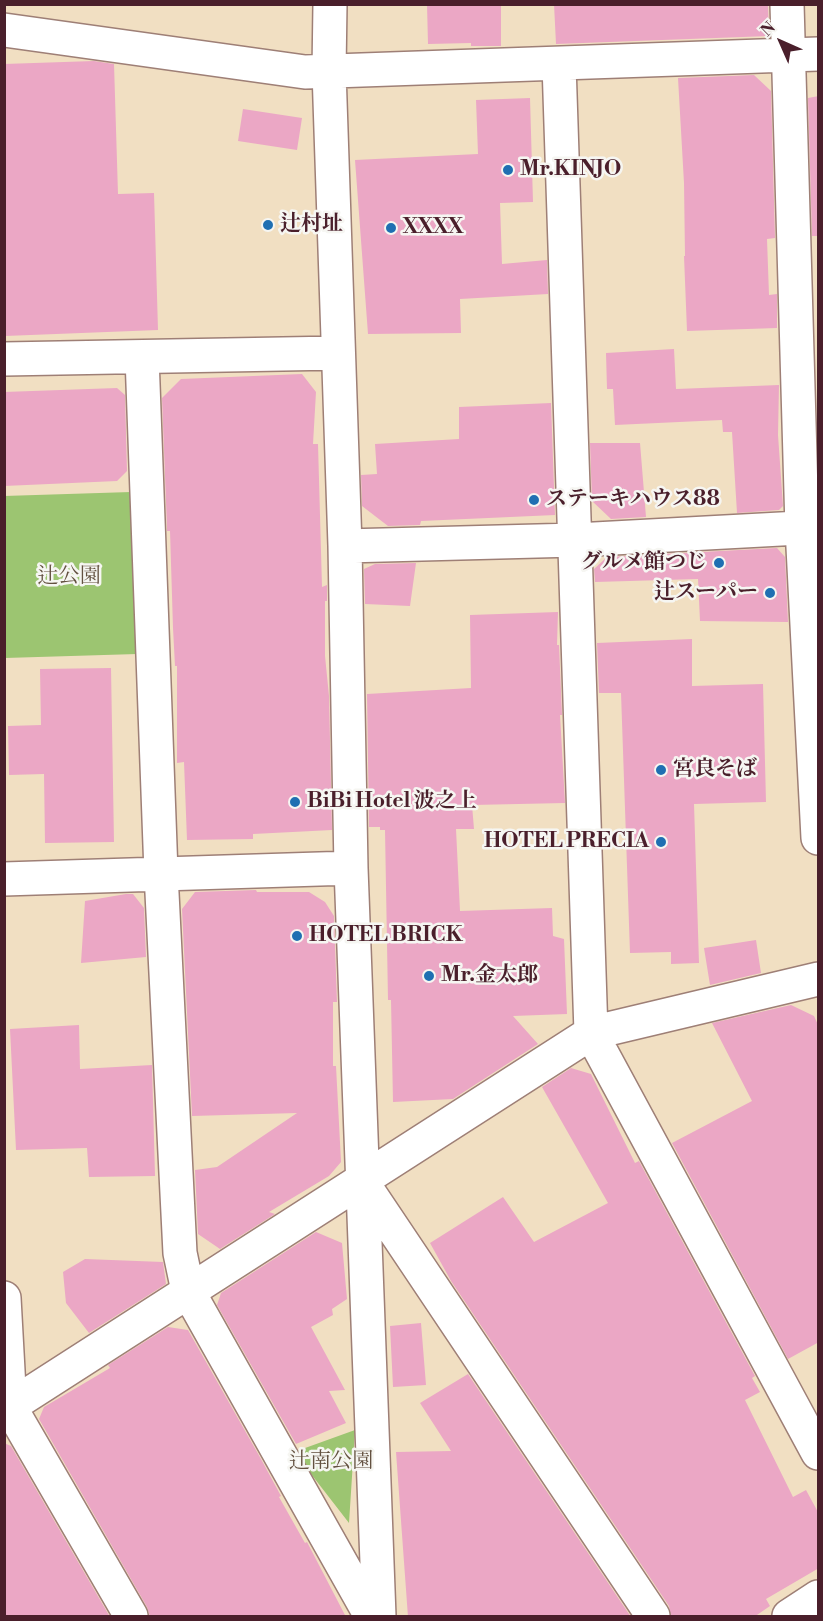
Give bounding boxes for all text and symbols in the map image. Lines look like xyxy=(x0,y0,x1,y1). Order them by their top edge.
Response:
north arrow xyxy=(751,12,811,72)
text: N xyxy=(757,18,780,41)
place label: Mr.KINJO xyxy=(520,157,621,183)
marker: Mr.KINJO xyxy=(501,163,515,177)
place label: 辻村址 xyxy=(280,212,343,238)
place label: XXXX xyxy=(403,215,463,241)
marker: 辻村址 xyxy=(261,218,275,232)
marker: XXXX xyxy=(384,221,398,235)
place label: ステーキハウス88 xyxy=(546,487,720,513)
marker: ステーキハウス88 xyxy=(527,493,541,507)
place label: グルメ館つじ xyxy=(581,550,707,576)
marker: グルメ館つじ xyxy=(712,556,726,570)
park label: 辻公園 xyxy=(38,564,100,590)
place label: 辻スーパー xyxy=(654,580,758,606)
marker: 辻スーパー xyxy=(763,586,777,600)
place label: 宮良そば xyxy=(673,757,757,783)
marker: 宮良そば xyxy=(654,763,668,777)
place label: BiBi Hotel 波之上 xyxy=(307,789,477,815)
marker: BiBi Hotel 波之上 xyxy=(288,795,302,809)
place label: HOTEL PRECIA xyxy=(484,829,649,855)
marker: HOTEL PRECIA xyxy=(654,835,668,849)
place label: HOTEL BRICK xyxy=(309,923,463,949)
marker: HOTEL BRICK xyxy=(290,929,304,943)
place label: Mr.金太郎 xyxy=(441,963,538,989)
marker: Mr.金太郎 xyxy=(422,969,436,983)
park label: 辻南公園 xyxy=(289,1449,373,1475)

